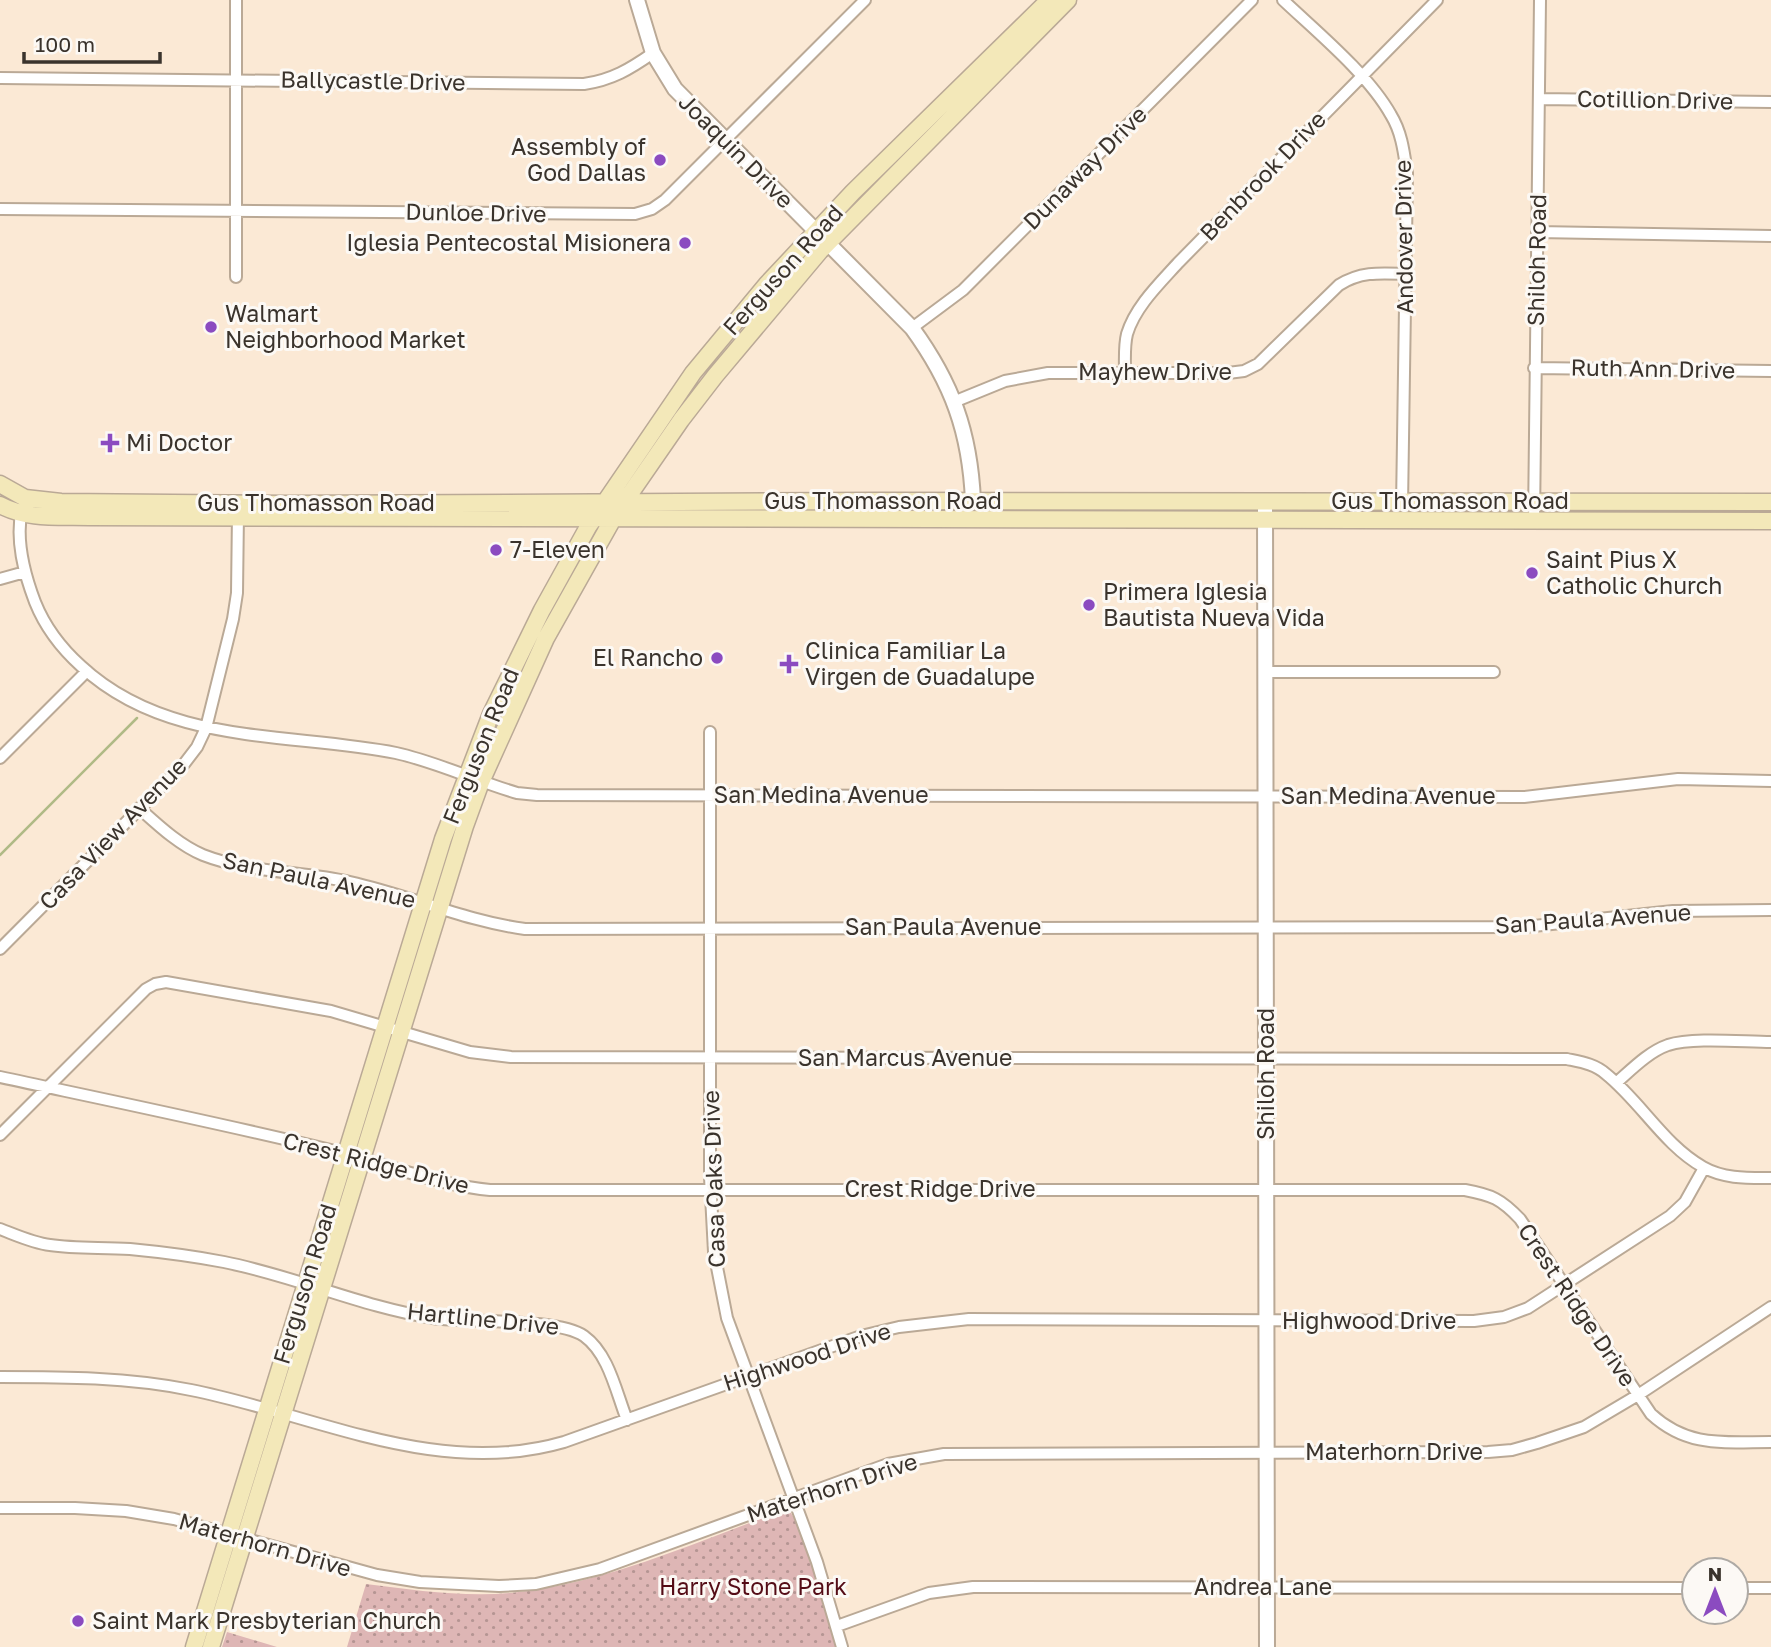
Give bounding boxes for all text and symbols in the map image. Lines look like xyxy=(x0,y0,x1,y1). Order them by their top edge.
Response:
scale bar xyxy=(24,21,161,65)
text: 100 m xyxy=(35,31,95,57)
street label: Ballycastle Drive xyxy=(280,64,466,96)
street label: Cotillion Drive xyxy=(1577,84,1733,114)
street label: Joaquin Drive xyxy=(674,87,800,213)
street label: Dunaway Drive xyxy=(1017,100,1152,235)
street label: Benbrook Drive xyxy=(1193,105,1331,246)
place label: Assembly of God Dallas xyxy=(511,132,646,186)
marker: Assembly of God Dallas xyxy=(652,152,668,168)
street label: Andover Drive xyxy=(1388,160,1418,315)
street label: Shiloh Road xyxy=(1521,194,1551,326)
street label: Dunloe Drive xyxy=(405,197,547,227)
street label: Ferguson Road xyxy=(716,198,848,340)
place label: Iglesia Pentecostal Misionera xyxy=(346,228,671,256)
marker: Iglesia Pentecostal Misionera xyxy=(677,235,693,251)
place label: Walmart Neighborhood Market xyxy=(225,299,466,353)
marker: Walmart Neighborhood Market xyxy=(203,319,219,335)
street label: Ruth Ann Drive xyxy=(1570,353,1736,383)
street label: Mayhew Drive xyxy=(1078,357,1232,385)
place label: Mi Doctor xyxy=(126,428,232,456)
marker: Mi Doctor xyxy=(100,433,120,453)
street label: Gus Thomasson Road xyxy=(764,486,1002,514)
street label: Gus Thomasson Road xyxy=(1331,486,1569,514)
street label: Gus Thomasson Road xyxy=(197,488,435,516)
place label: 7-Eleven xyxy=(510,535,605,563)
marker: 7-Eleven xyxy=(488,542,504,558)
place label: Saint Pius X Catholic Church xyxy=(1546,545,1722,599)
marker: Saint Pius X Catholic Church xyxy=(1524,565,1540,581)
place label: Primera Iglesia Bautista Nueva Vida xyxy=(1103,577,1325,631)
marker: Primera Iglesia Bautista Nueva Vida xyxy=(1081,597,1097,613)
place label: Clinica Familiar La Virgen de Guadalupe xyxy=(805,636,1035,690)
place label: El Rancho xyxy=(593,643,703,671)
marker: El Rancho xyxy=(709,650,725,666)
marker: Clinica Familiar La Virgen de Guadalupe xyxy=(779,654,799,674)
street label: Ferguson Road xyxy=(436,663,524,828)
street label: Casa View Avenue xyxy=(33,752,192,915)
street label: San Medina Avenue xyxy=(713,780,929,808)
street label: San Medina Avenue xyxy=(1280,781,1496,809)
street label: San Paula Avenue xyxy=(220,845,418,913)
street label: San Paula Avenue xyxy=(1494,897,1692,939)
street label: San Paula Avenue xyxy=(845,912,1041,940)
street label: Shiloh Road xyxy=(1251,1008,1279,1140)
street label: San Marcus Avenue xyxy=(798,1043,1012,1071)
street label: Casa Oaks Drive xyxy=(696,1090,730,1268)
street label: Crest Ridge Drive xyxy=(280,1125,472,1199)
street label: Crest Ridge Drive xyxy=(844,1174,1036,1202)
street label: Ferguson Road xyxy=(266,1200,342,1367)
street label: Crest Ridge Drive xyxy=(1513,1217,1643,1391)
street label: Hartline Drive xyxy=(406,1296,561,1340)
street label: Highwood Drive xyxy=(1282,1306,1456,1334)
street label: Highwood Drive xyxy=(719,1316,894,1396)
street label: Materhorn Drive xyxy=(1305,1437,1483,1465)
street label: Materhorn Drive xyxy=(743,1446,921,1528)
street label: Materhorn Drive xyxy=(176,1506,355,1582)
north arrow xyxy=(1680,1556,1750,1626)
text: N xyxy=(1708,1562,1722,1585)
park label: Harry Stone Park xyxy=(659,1572,847,1600)
street label: Andrea Lane xyxy=(1194,1572,1332,1600)
place label: Saint Mark Presbyterian Church xyxy=(92,1606,442,1634)
marker: Saint Mark Presbyterian Church xyxy=(70,1613,86,1629)

